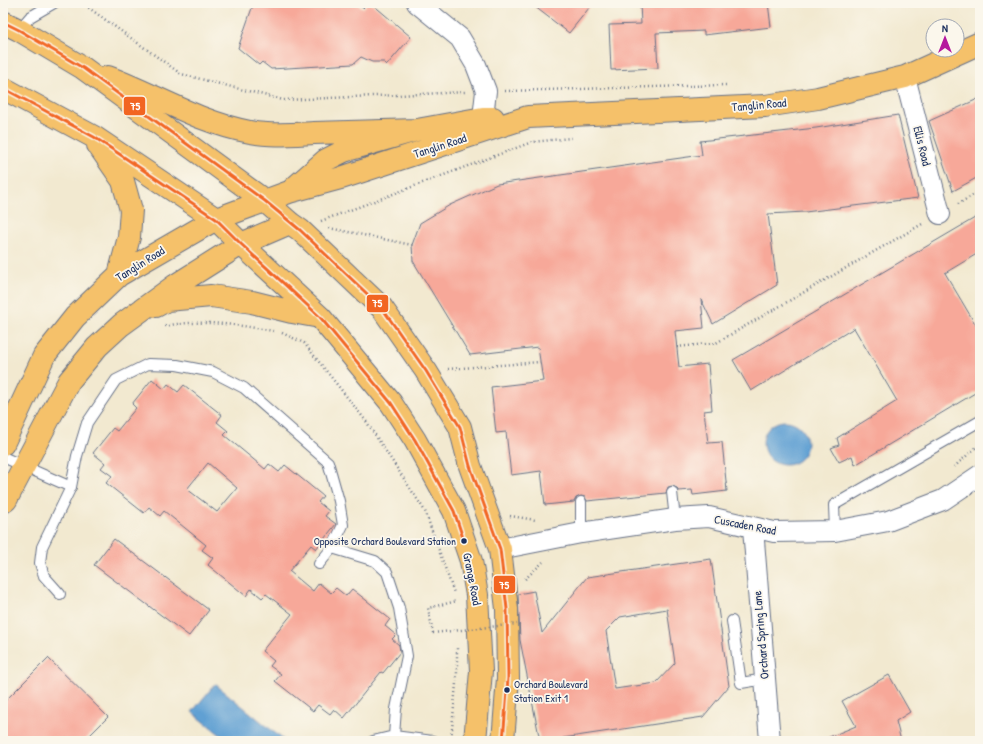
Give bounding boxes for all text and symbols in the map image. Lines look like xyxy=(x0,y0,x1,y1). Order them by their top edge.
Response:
north arrow xyxy=(925,18,965,58)
text: N xyxy=(942,21,948,35)
street label: Tanglin Road xyxy=(731,94,787,115)
line badge: 75 xyxy=(123,96,146,116)
text: 75 xyxy=(129,99,140,113)
street label: Ellis Road xyxy=(909,124,936,168)
street label: Tanglin Road xyxy=(411,129,469,162)
street label: Tanglin Road xyxy=(112,242,168,285)
line badge: 75 xyxy=(366,294,389,313)
text: 75 xyxy=(371,296,382,310)
street label: Cuscaden Road xyxy=(713,510,778,539)
place label: Opposite Orchard Boulevard Station xyxy=(314,534,456,548)
marker: Opposite Orchard Boulevard Station xyxy=(459,536,469,546)
street label: Grange Road xyxy=(459,551,486,607)
line badge: 75 xyxy=(493,575,516,594)
text: 75 xyxy=(498,578,509,592)
street label: Orchard Spring Lane xyxy=(748,590,773,680)
place label: Orchard Boulevard Station Exit 1 xyxy=(514,677,588,705)
marker: Orchard Boulevard Station Exit 1 xyxy=(502,685,512,695)

